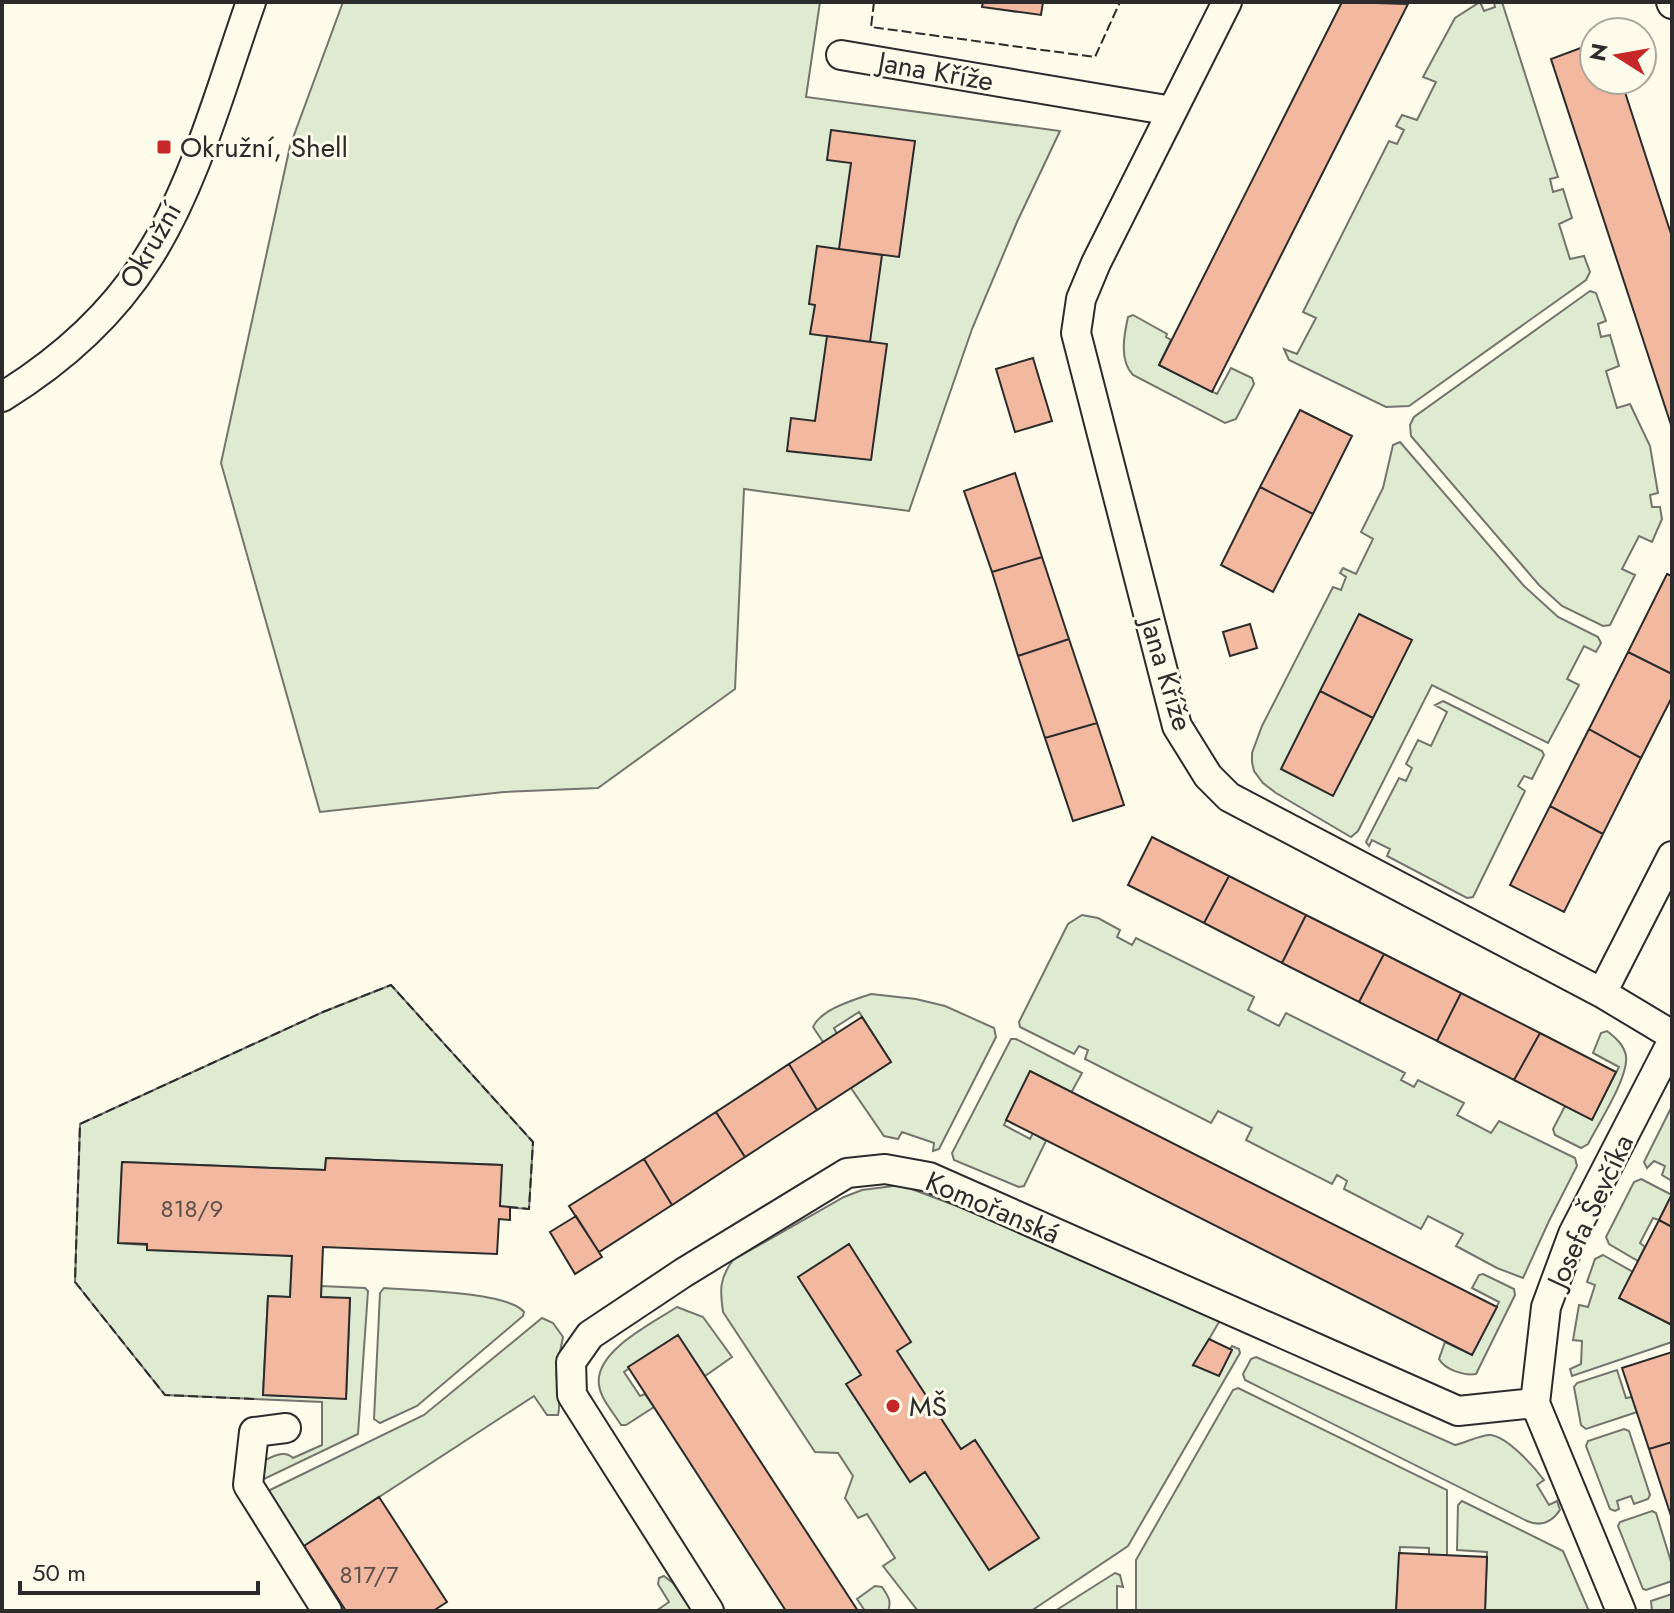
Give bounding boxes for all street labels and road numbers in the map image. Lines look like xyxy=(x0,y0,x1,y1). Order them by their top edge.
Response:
street label: Jana Kříže xyxy=(871,41,997,102)
street label: Okružní xyxy=(109,193,192,296)
street label: Jana Kříže xyxy=(1129,609,1203,736)
street label: Josefa Ševčíka xyxy=(1535,1128,1644,1298)
street label: Komořanská xyxy=(919,1161,1066,1254)

